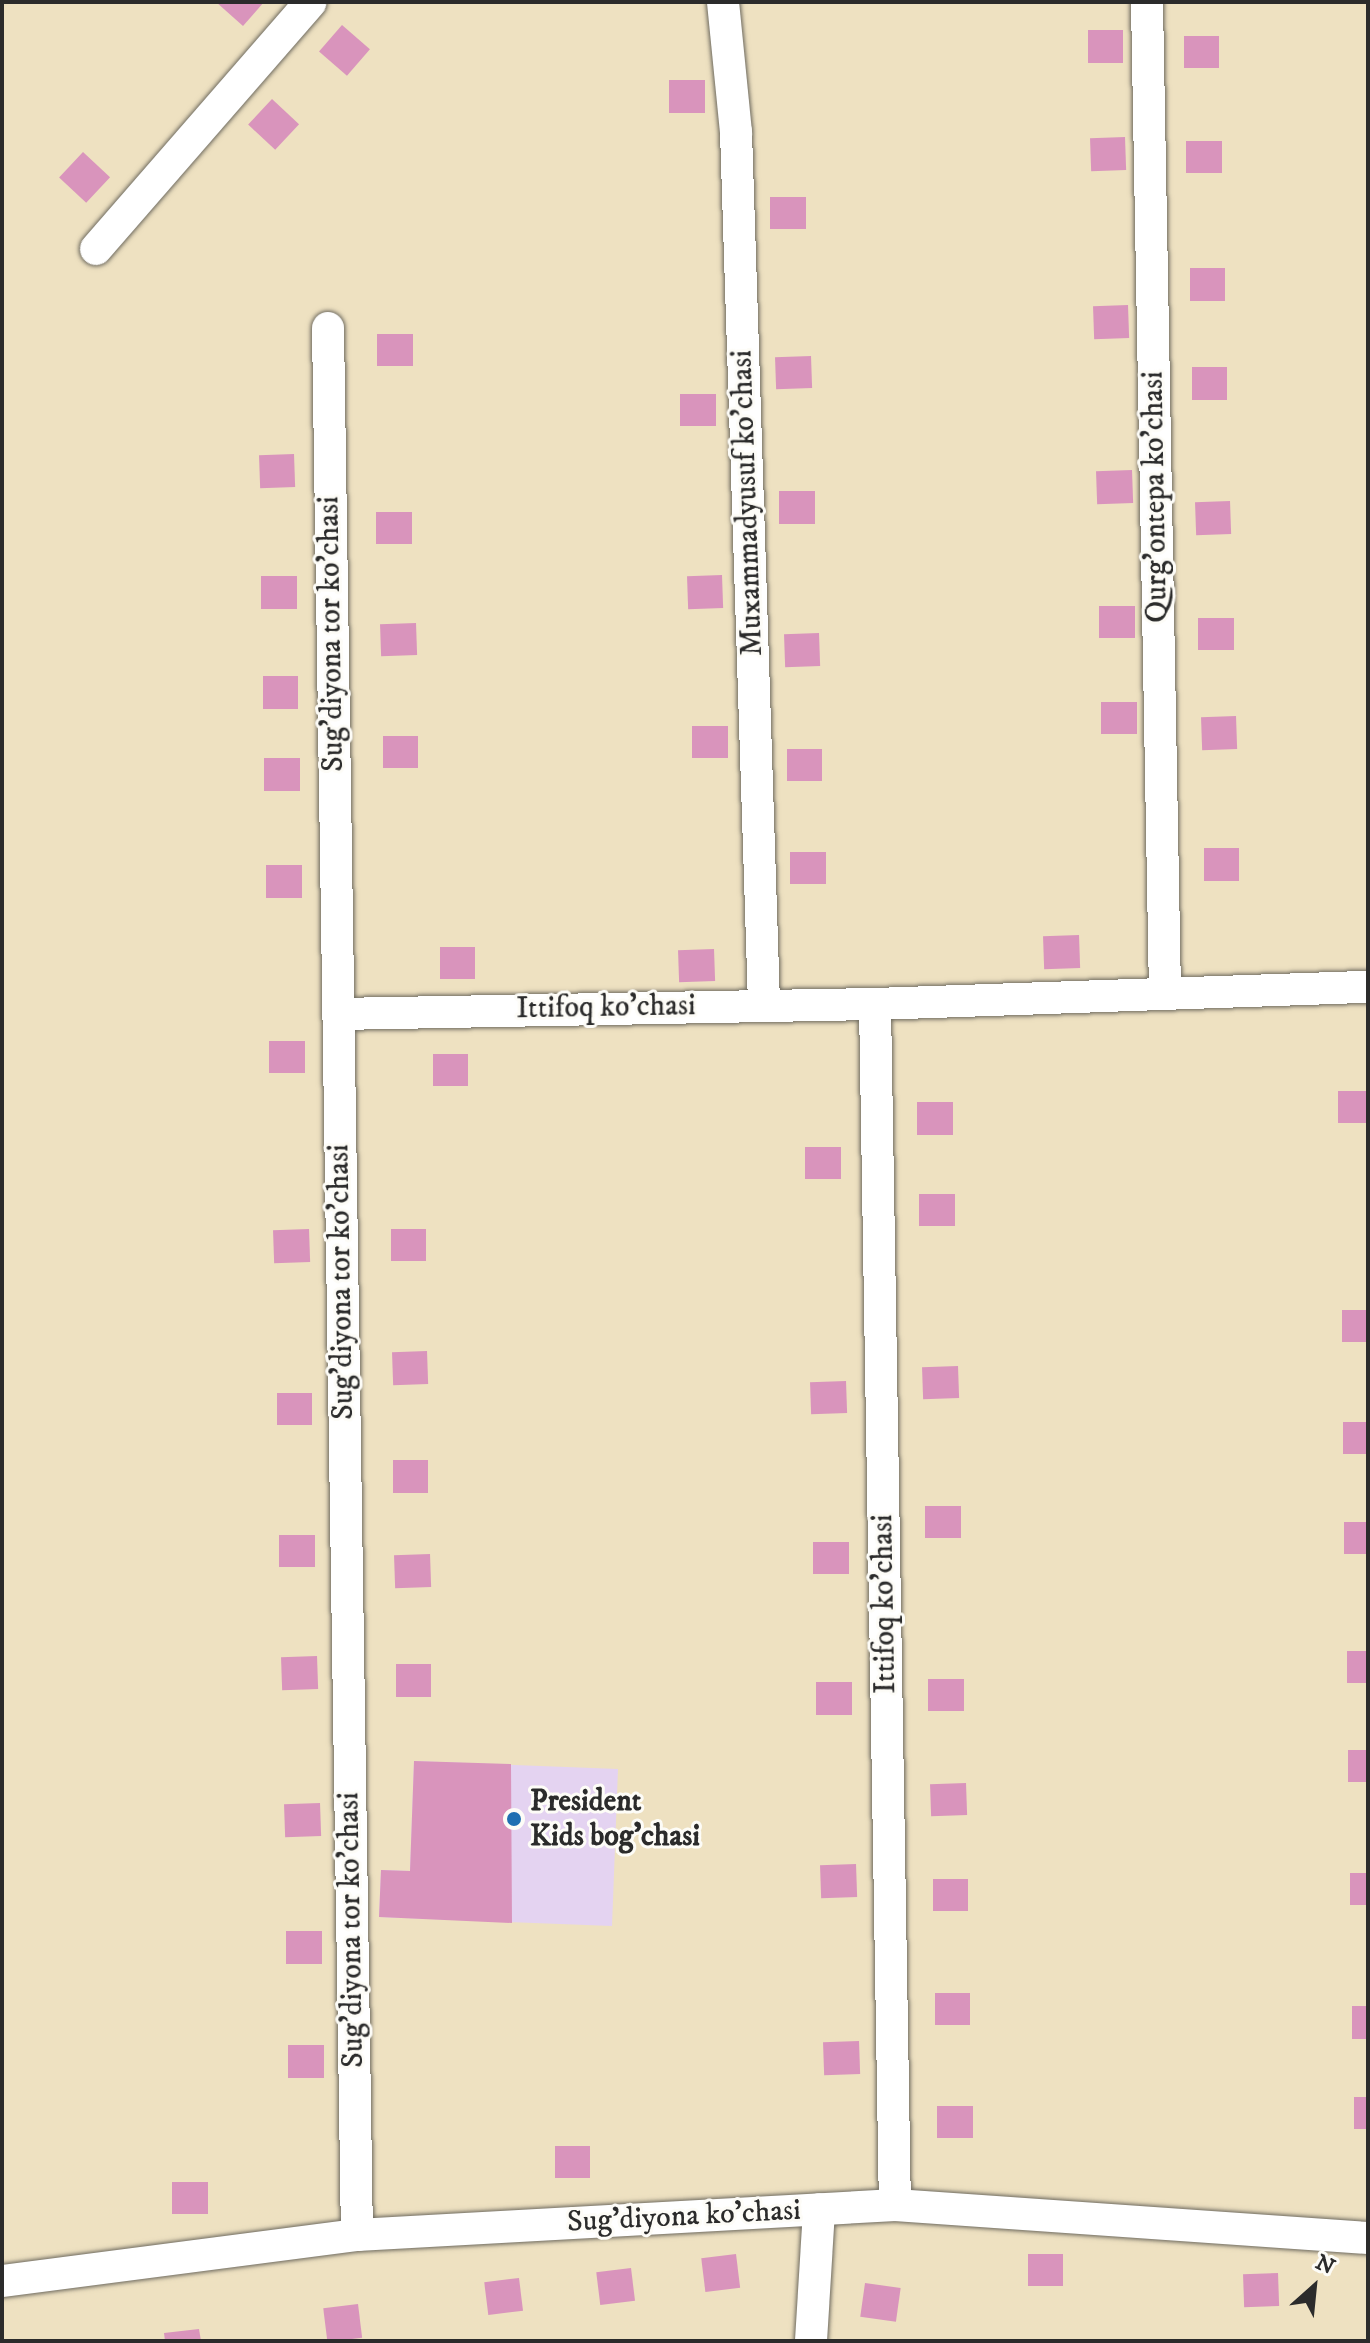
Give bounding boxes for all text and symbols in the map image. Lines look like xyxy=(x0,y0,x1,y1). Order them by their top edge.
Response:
street label: Muxammadyusuf ko'chasi xyxy=(725,349,771,657)
street label: Qurg'ontepa ko'chasi xyxy=(1136,371,1176,623)
street label: Sug'diyona tor ko'chasi xyxy=(312,496,352,772)
street label: Ittifoq ko'chasi xyxy=(516,988,696,1028)
street label: Sug'diyona tor ko'chasi xyxy=(322,1144,362,1420)
street label: Ittifoq ko'chasi xyxy=(865,1514,905,1694)
place label: President Kids bog'chasi xyxy=(530,1784,700,1854)
street label: Sug'diyona tor ko'chasi xyxy=(332,1792,372,2068)
marker: President Kids bog'chasi xyxy=(505,1810,523,1828)
street label: Sug'diyona ko'chasi xyxy=(566,2193,802,2241)
north arrow xyxy=(1274,2247,1354,2327)
text: N xyxy=(1311,2249,1339,2281)

